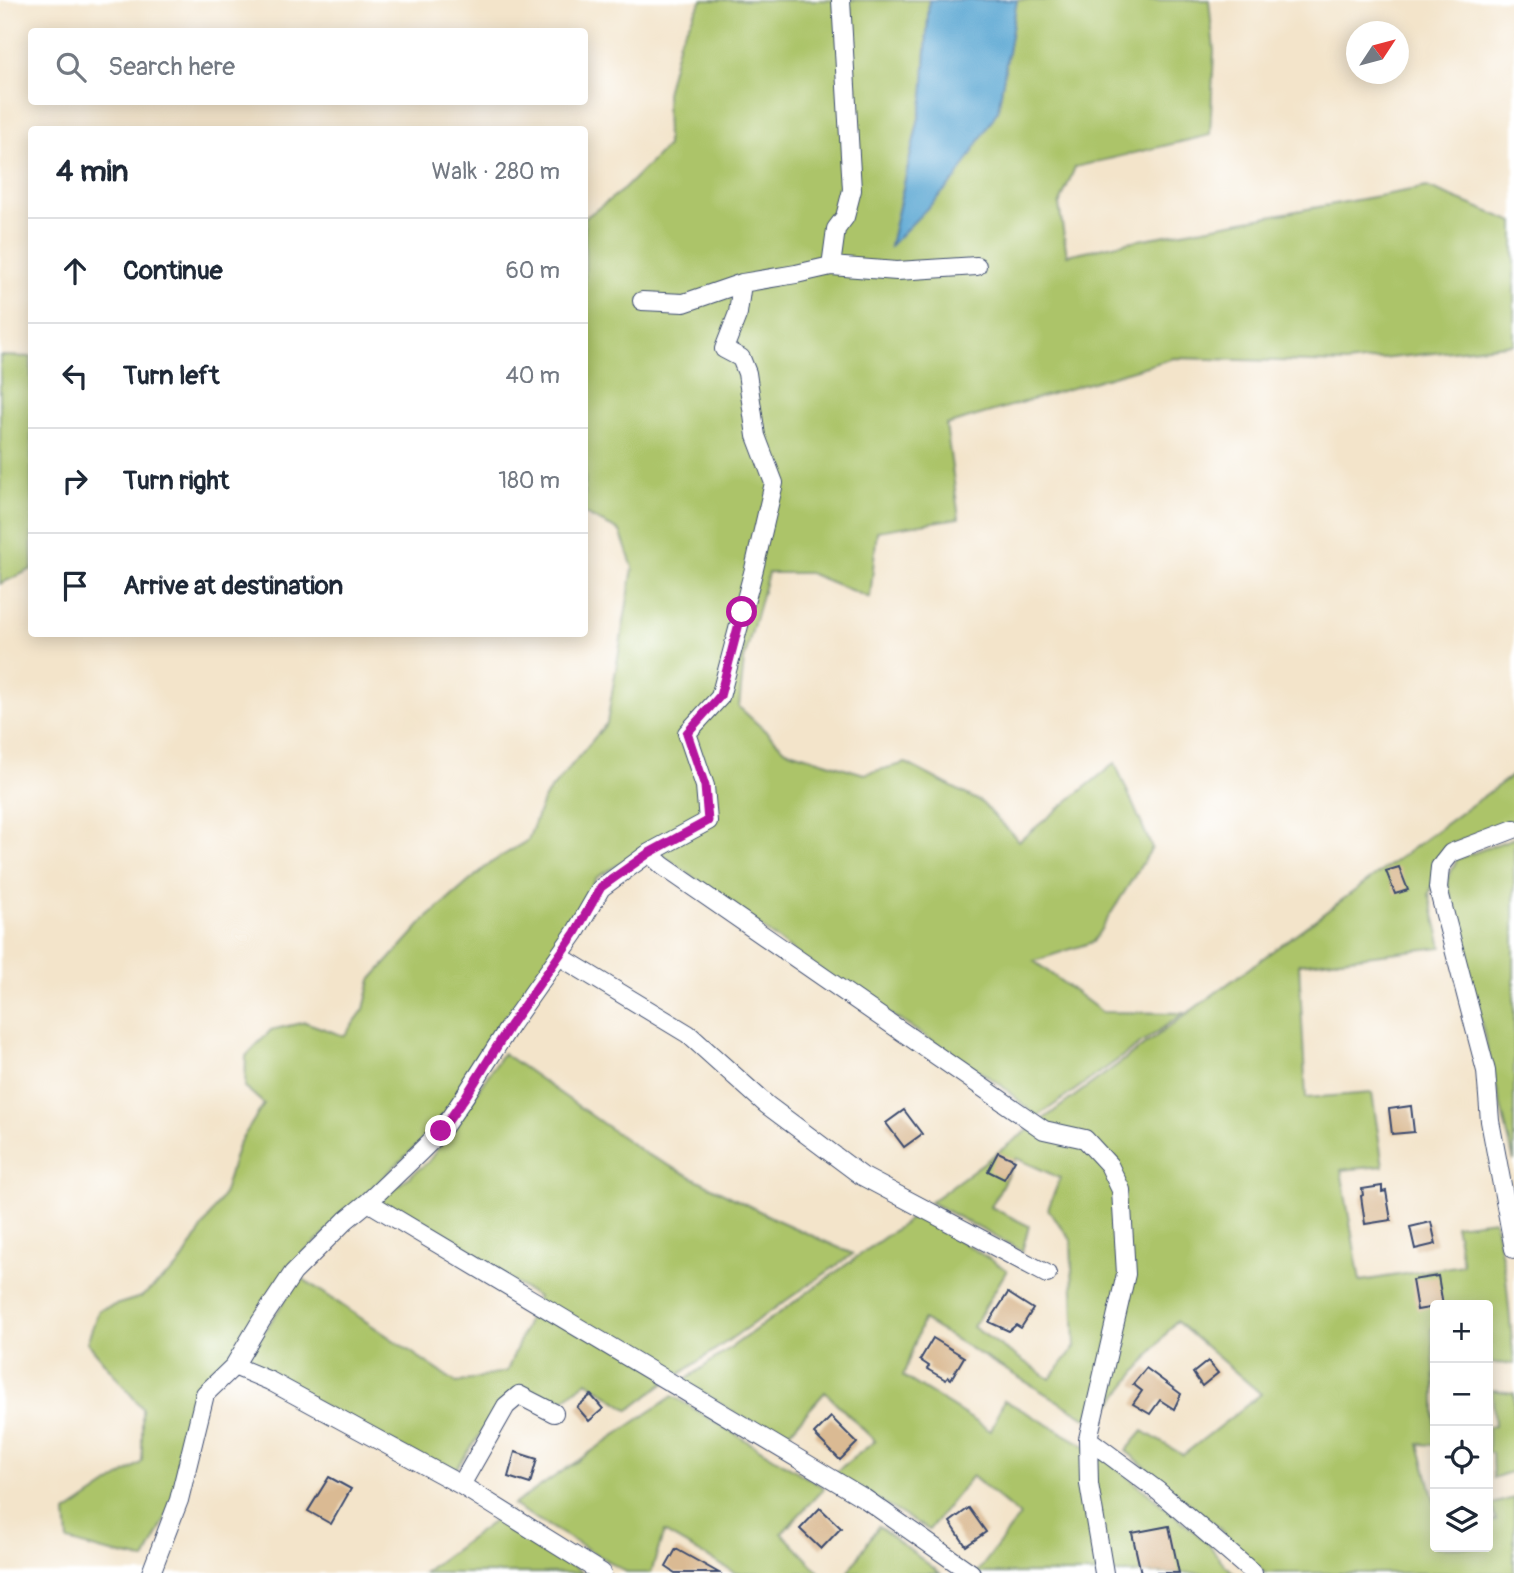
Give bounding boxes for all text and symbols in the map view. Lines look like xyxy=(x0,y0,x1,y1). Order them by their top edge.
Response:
north arrow xyxy=(1346,21,1409,84)
search box xyxy=(28,28,588,105)
icon: search xyxy=(52,48,90,86)
text: Search here xyxy=(108,51,235,83)
text: 4 min xyxy=(56,153,129,190)
text: Walk · 280 m xyxy=(432,157,560,186)
icon: ahead xyxy=(56,252,94,290)
text: Continue xyxy=(123,255,223,287)
text: 60 m xyxy=(505,256,560,285)
icon: left xyxy=(56,357,94,395)
text: Turn left xyxy=(123,360,219,392)
text: 40 m xyxy=(506,361,560,390)
icon: right xyxy=(56,462,94,500)
text: Turn right xyxy=(123,465,229,497)
text: 180 m xyxy=(498,466,560,495)
icon: arrive xyxy=(56,567,94,605)
text: Arrive at destination xyxy=(123,570,343,602)
route start xyxy=(726,596,757,627)
route end xyxy=(425,1115,456,1146)
map controls xyxy=(1430,1300,1493,1552)
button: + xyxy=(1430,1300,1493,1363)
button: − xyxy=(1430,1363,1493,1426)
button: locate xyxy=(1430,1426,1493,1489)
button: layers xyxy=(1430,1489,1493,1552)

